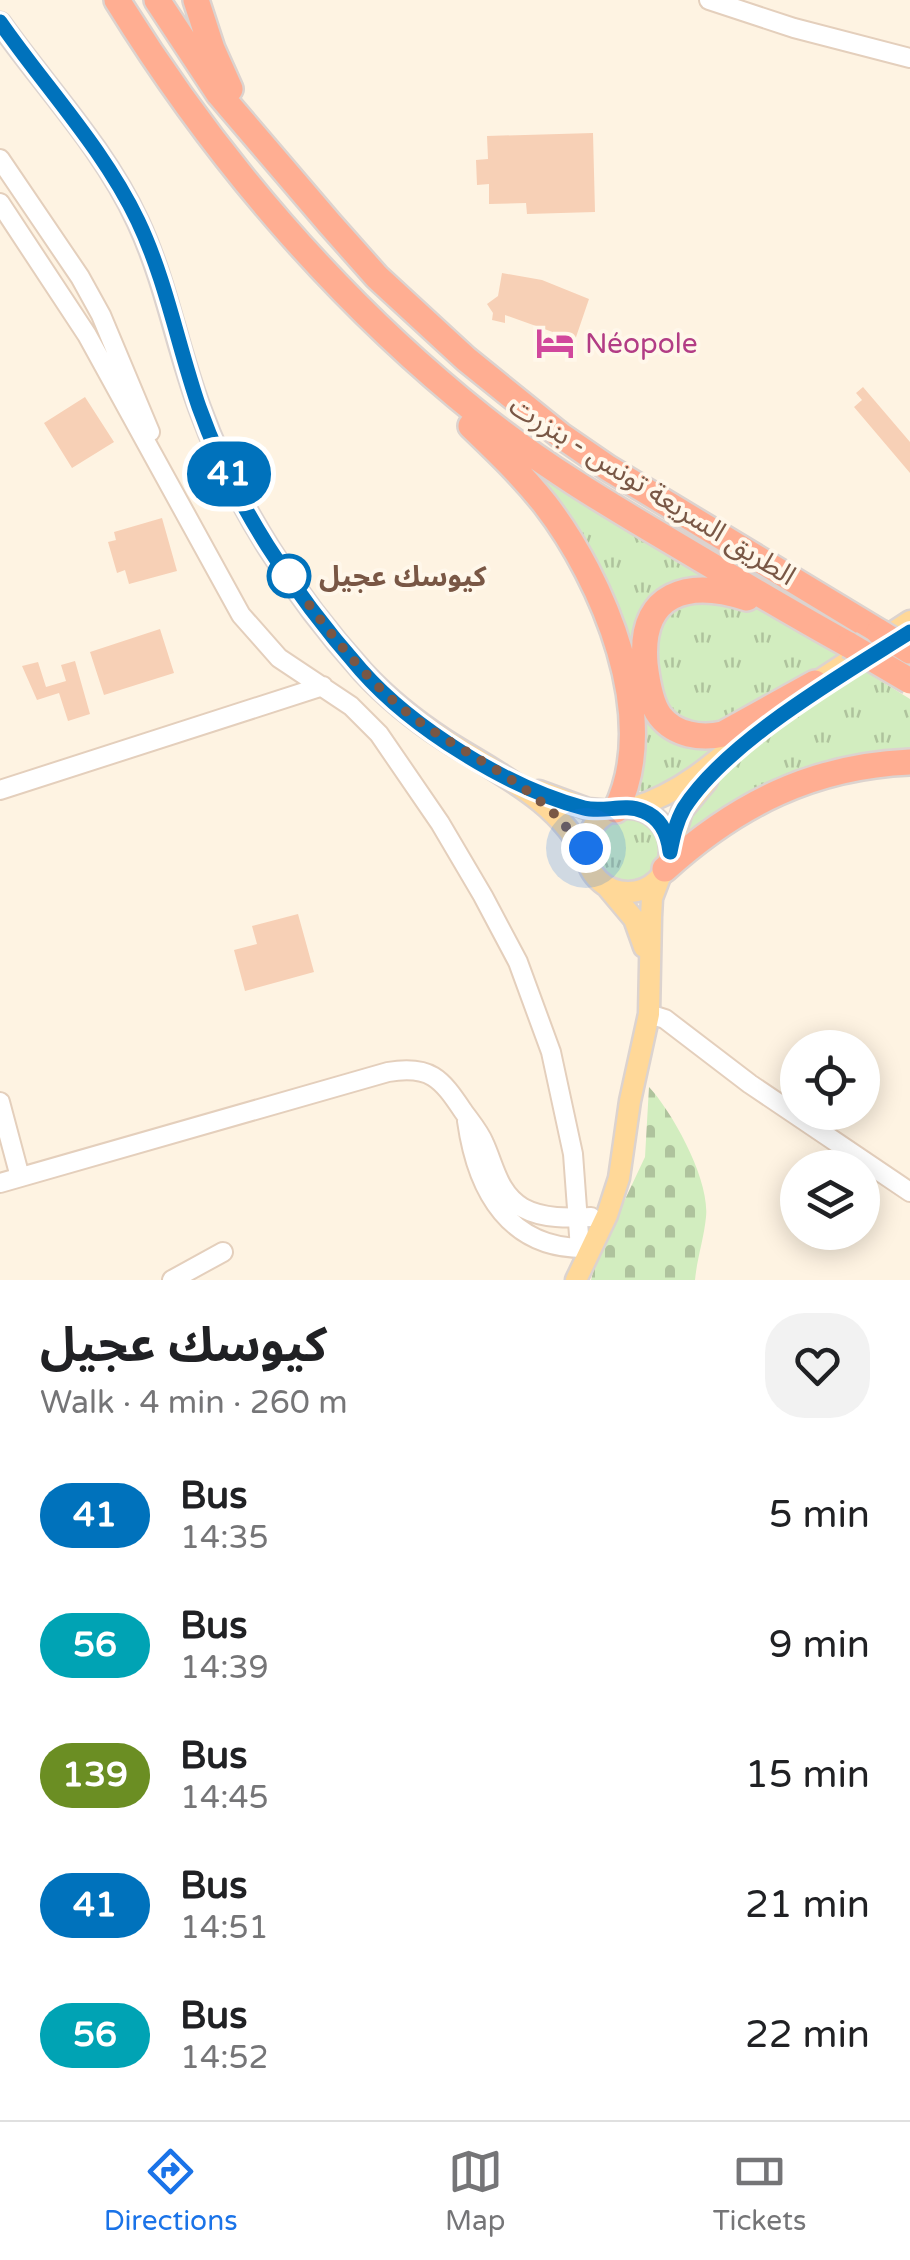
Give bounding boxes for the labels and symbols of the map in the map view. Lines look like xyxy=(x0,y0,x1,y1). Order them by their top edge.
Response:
hotel icon: Néopole xyxy=(534,322,576,364)
place label: Néopole xyxy=(585,327,697,361)
street label: الطريق السريعة تونس - بنزرت xyxy=(503,389,802,593)
line badge: 41 xyxy=(184,442,274,506)
marker: كيوسك عجيل xyxy=(268,555,310,597)
place label: كيوسك عجيل xyxy=(319,560,487,594)
your location xyxy=(561,823,611,873)

